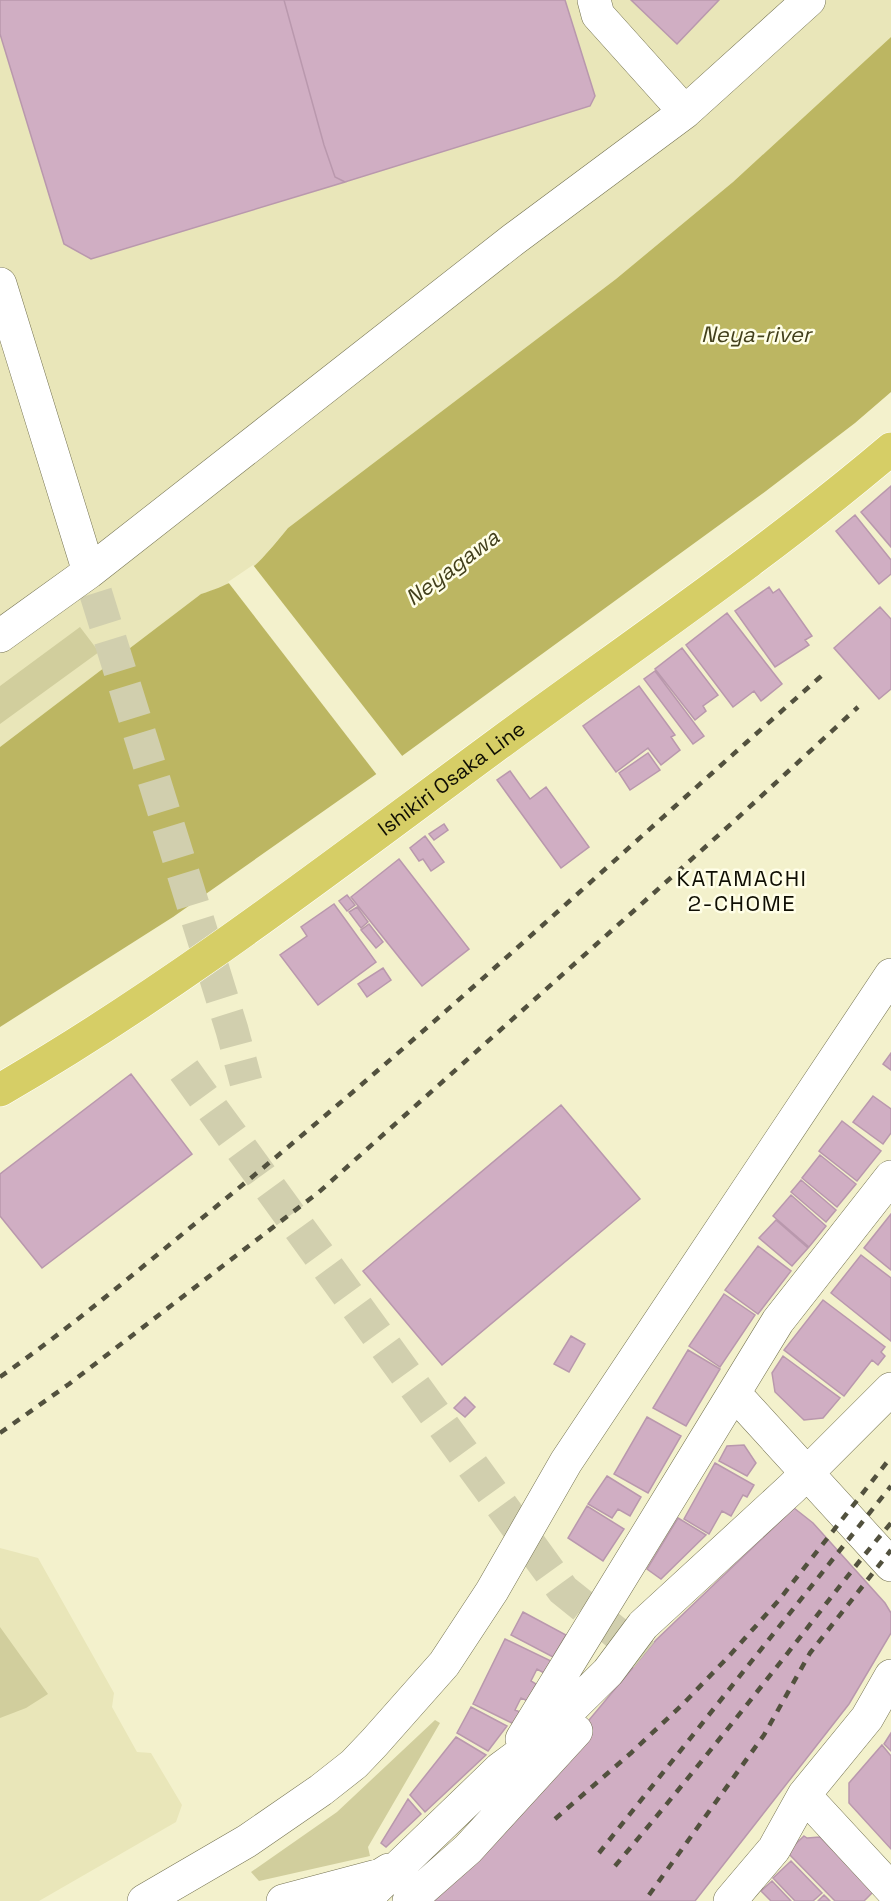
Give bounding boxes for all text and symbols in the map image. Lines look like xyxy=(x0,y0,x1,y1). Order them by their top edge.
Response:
water label: Neya-river xyxy=(701,320,814,348)
water label: Neyagawa xyxy=(400,522,505,611)
street label: Ishikiri Osaka Line xyxy=(372,715,530,841)
district label: KATAMACHI 2-CHOME xyxy=(677,864,807,917)

